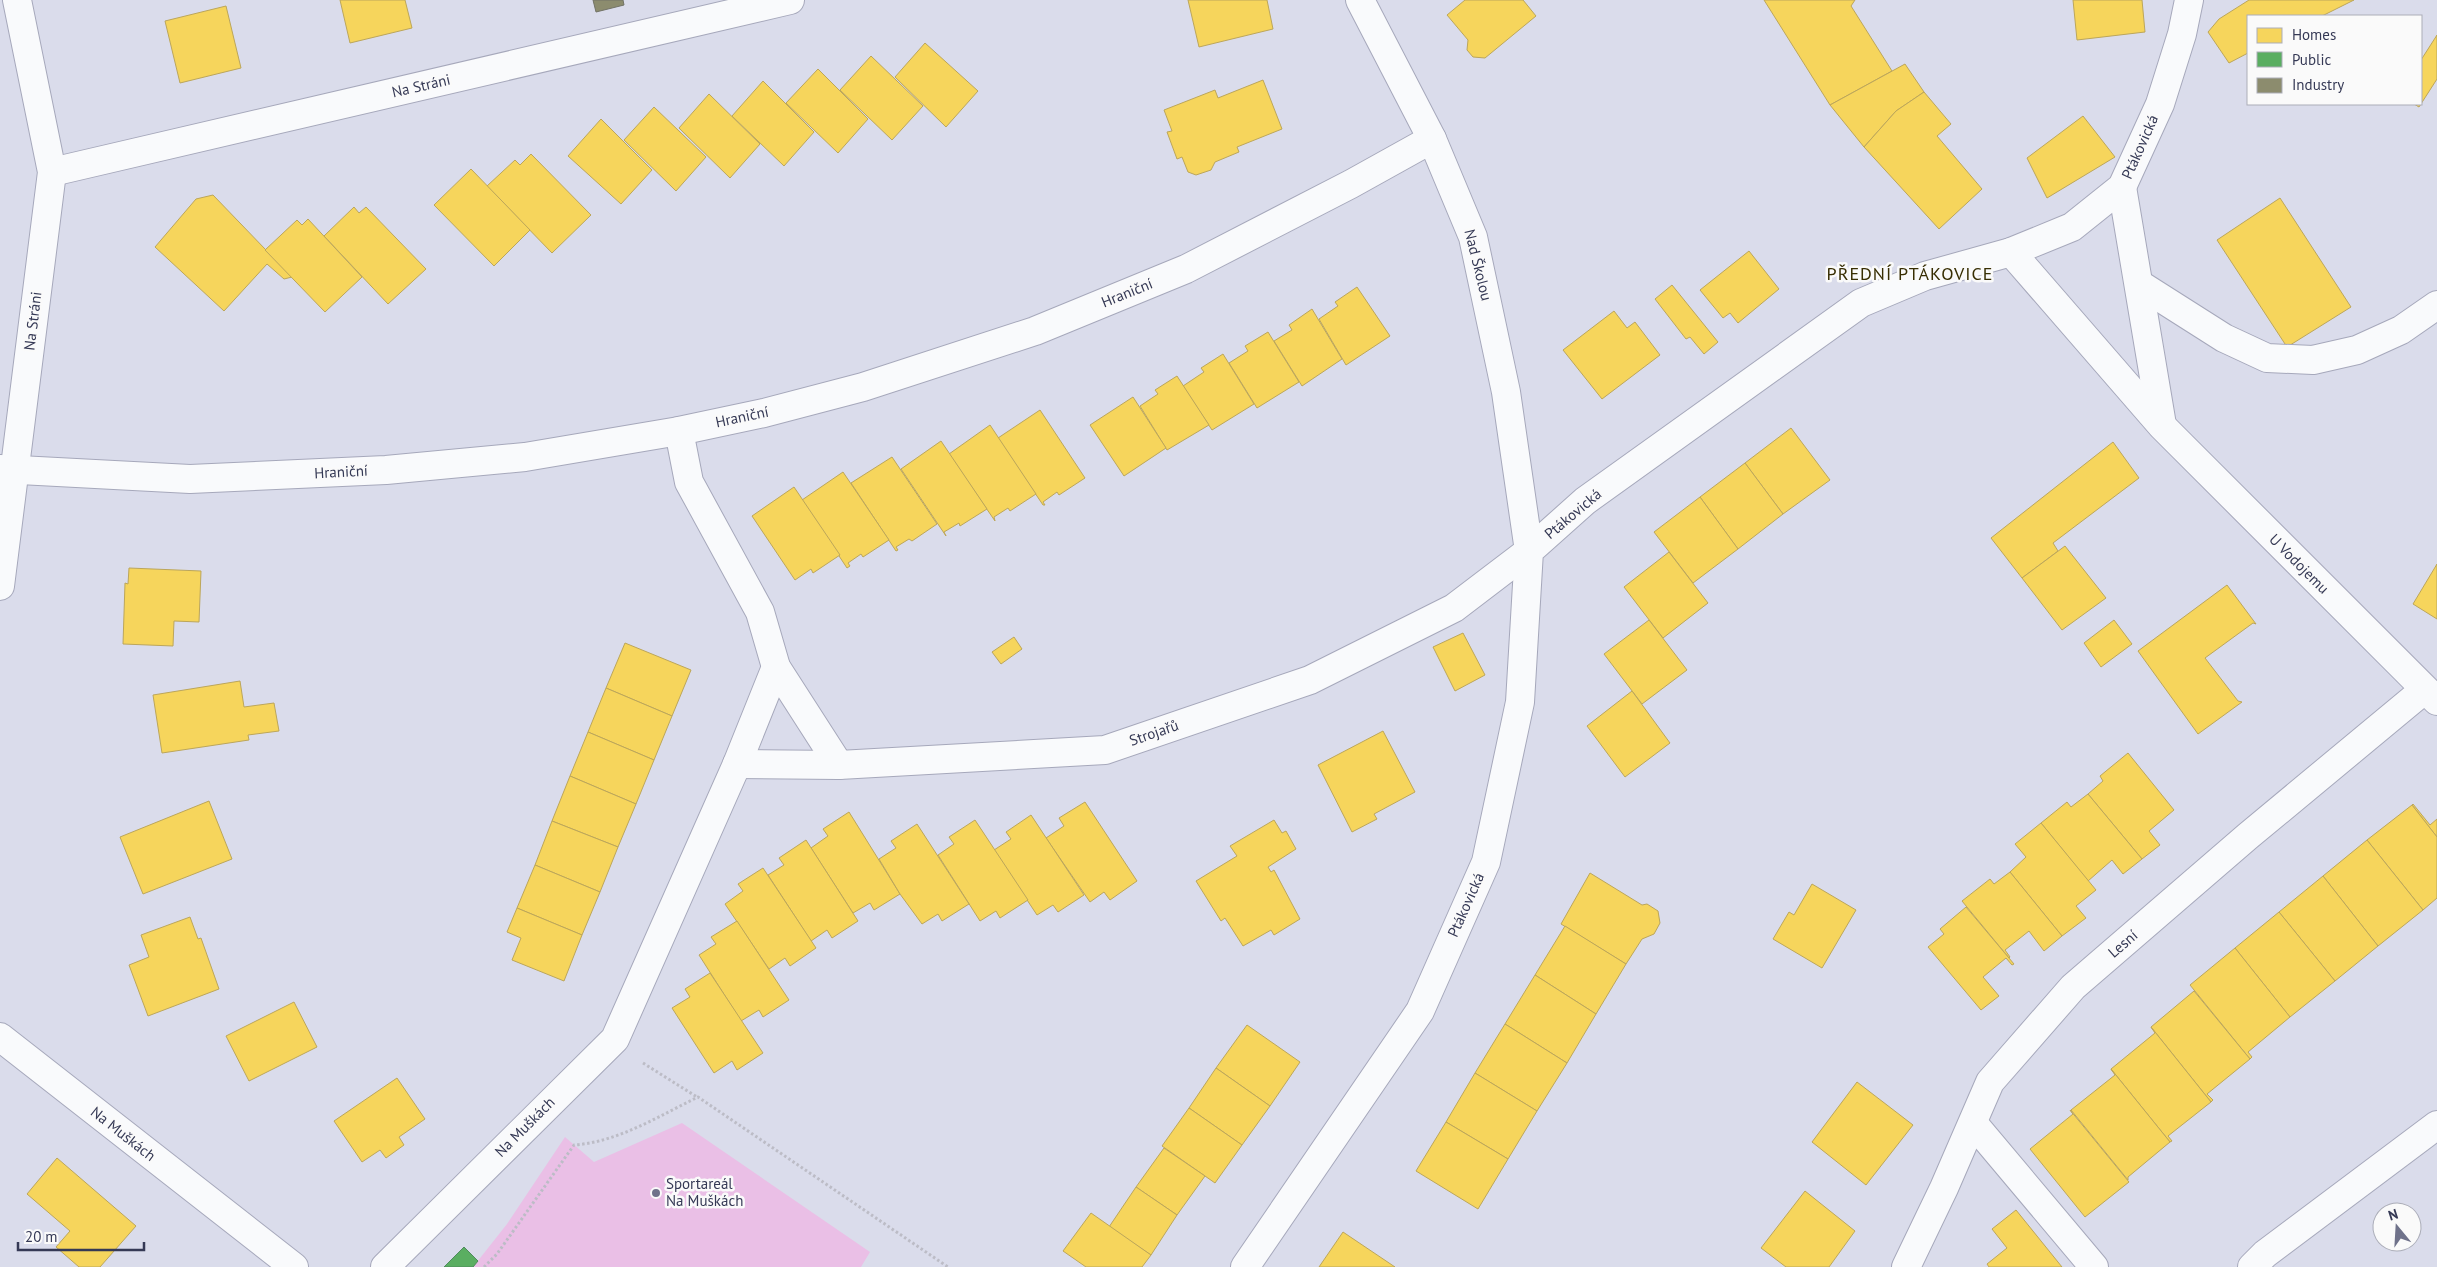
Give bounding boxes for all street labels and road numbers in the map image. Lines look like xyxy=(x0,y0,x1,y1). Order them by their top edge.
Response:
street label: Na Stráni xyxy=(390,70,452,101)
street label: Ptákovická xyxy=(2117,112,2162,182)
street label: Nad Školou xyxy=(1460,227,1497,303)
street label: Hraniční xyxy=(1098,274,1155,311)
street label: Na Stráni xyxy=(19,290,46,352)
street label: Hraniční xyxy=(714,402,770,431)
street label: Hraniční xyxy=(314,461,368,482)
street label: Ptákovická xyxy=(1540,484,1605,543)
street label: U Vodojemu xyxy=(2265,530,2333,598)
street label: Strojařů xyxy=(1127,715,1181,750)
street label: Ptákovická xyxy=(1443,870,1488,940)
street label: Lesní xyxy=(2104,926,2141,962)
street label: Na Muškách xyxy=(491,1093,559,1161)
street label: Na Muškách xyxy=(87,1102,160,1165)

